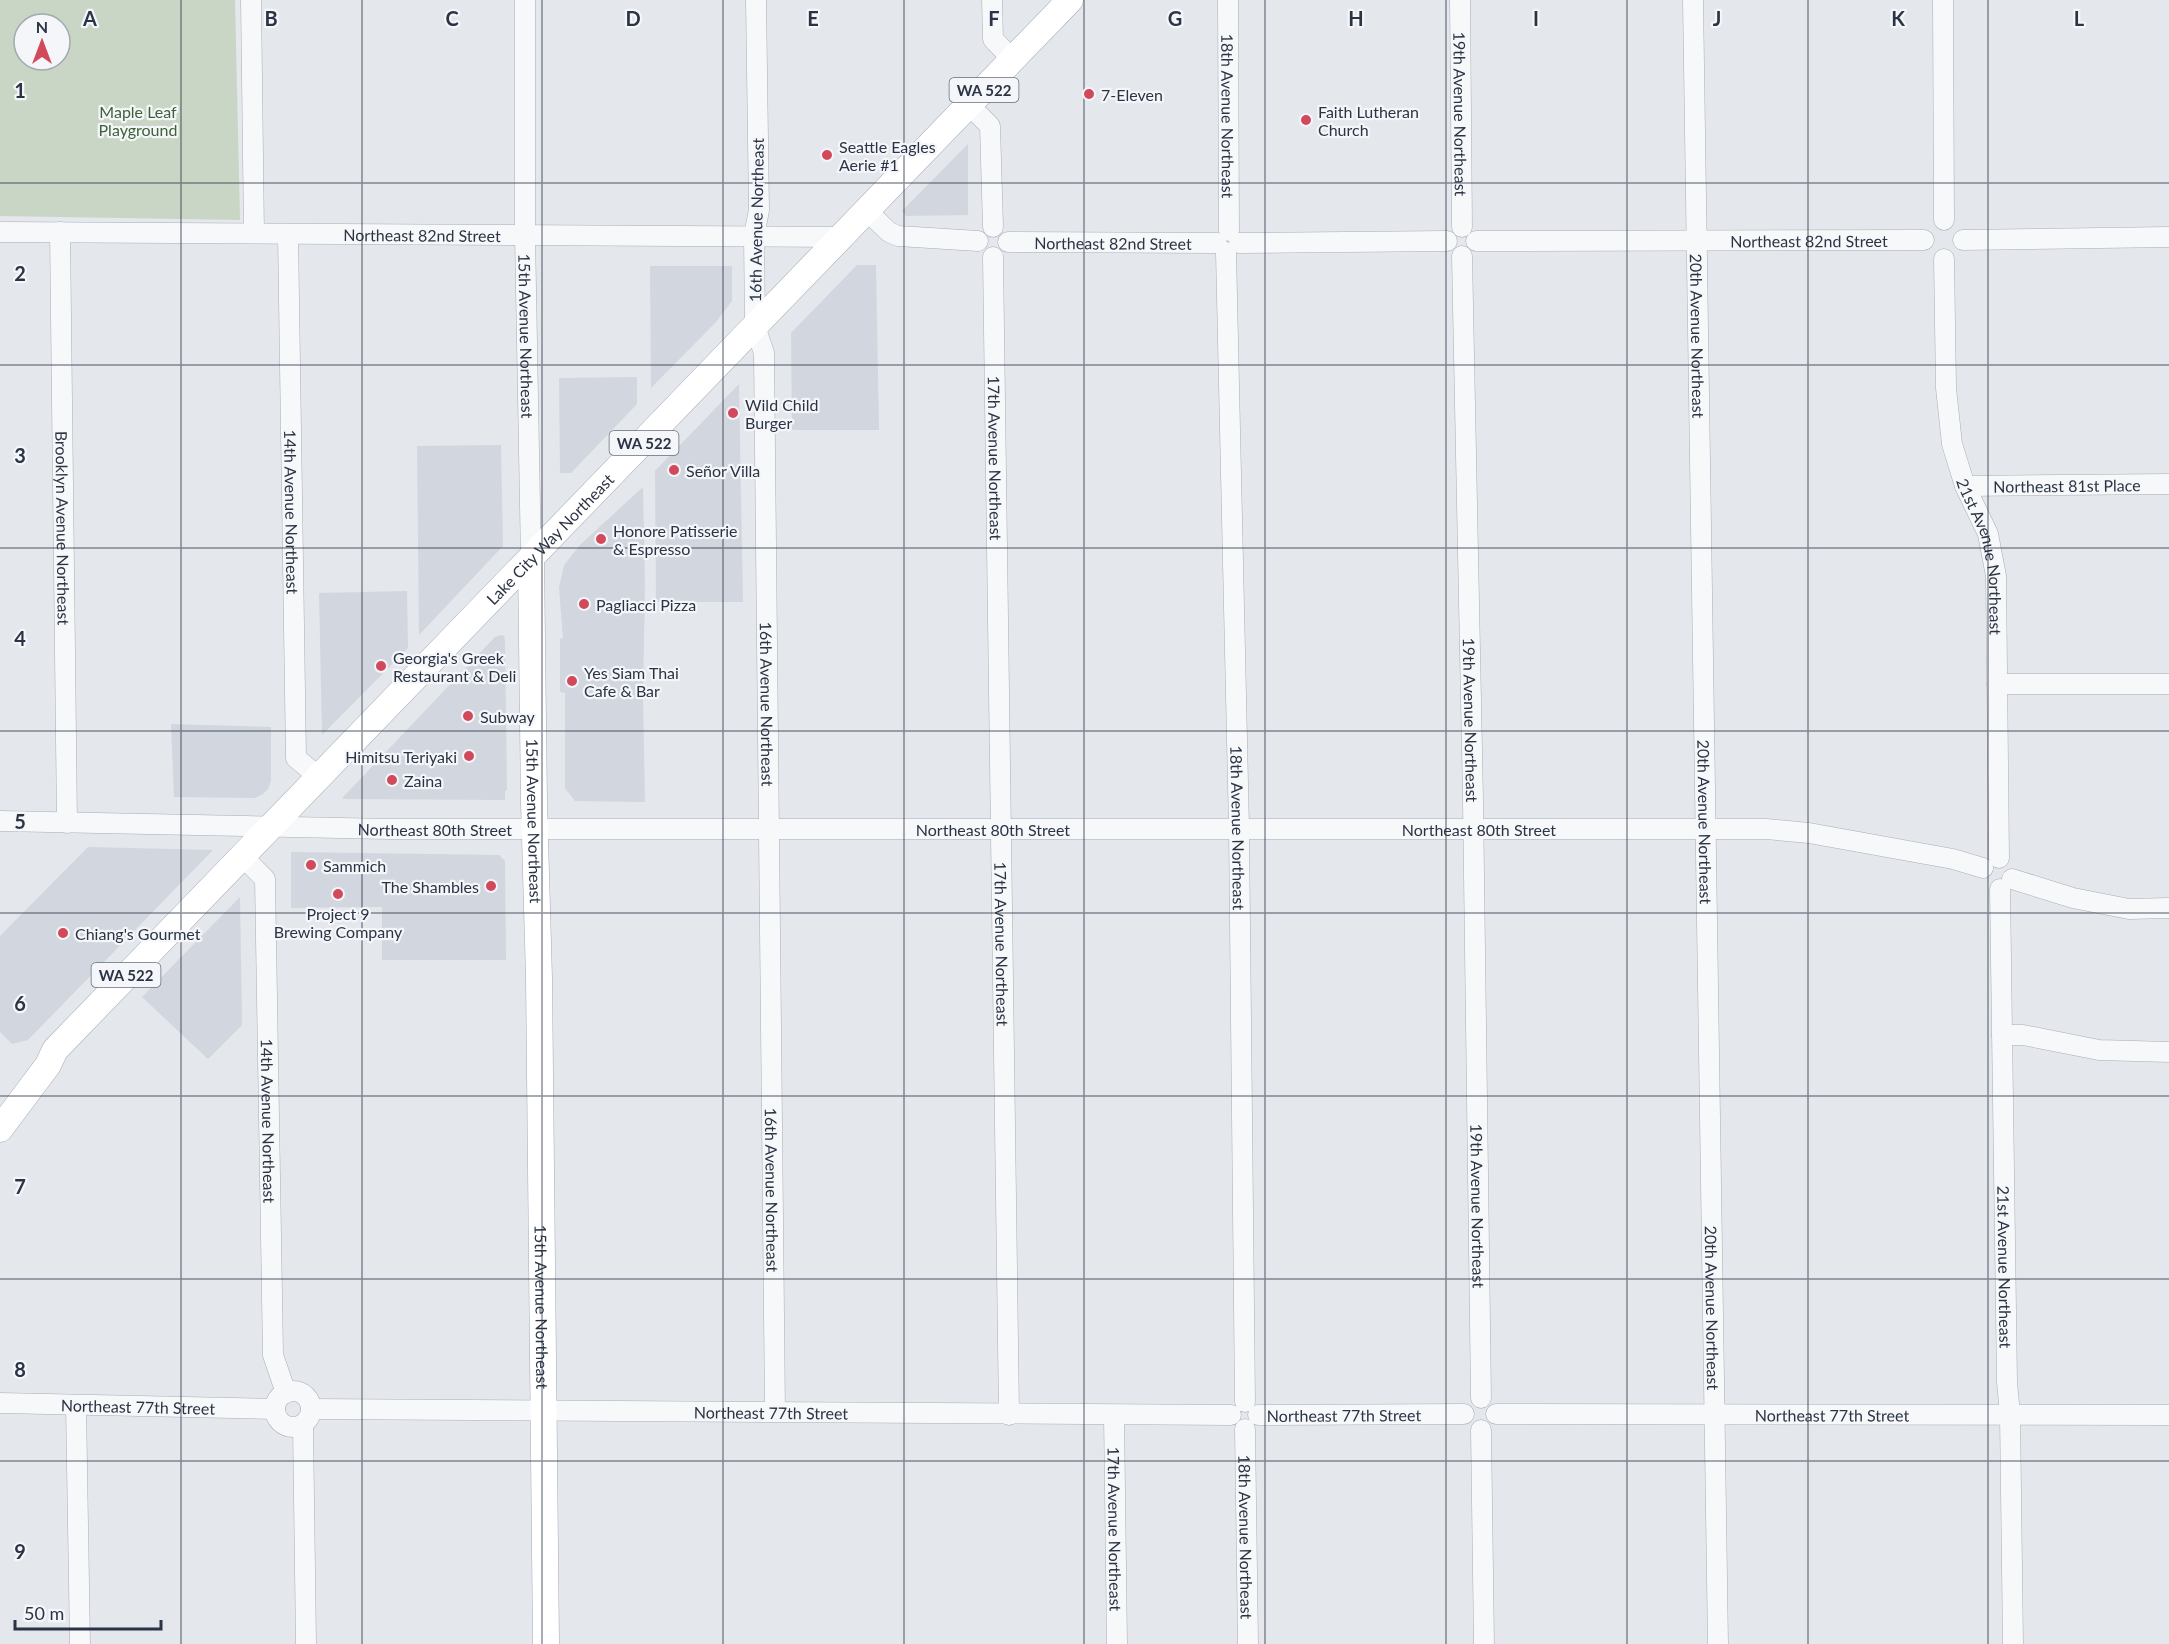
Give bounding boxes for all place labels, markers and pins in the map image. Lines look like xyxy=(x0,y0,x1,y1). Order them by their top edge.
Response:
place label: 7-Eleven xyxy=(1101,85,1163,104)
marker: 7-Eleven xyxy=(1082,87,1096,101)
place label: Faith Lutheran Church xyxy=(1318,102,1419,139)
marker: Faith Lutheran Church xyxy=(1299,113,1313,127)
place label: Seattle Eagles Aerie #1 xyxy=(839,137,936,174)
marker: Seattle Eagles Aerie #1 xyxy=(820,148,834,162)
place label: Wild Child Burger xyxy=(745,395,818,432)
marker: Wild Child Burger xyxy=(726,406,740,420)
place label: Señor Villa xyxy=(686,461,760,480)
marker: Señor Villa xyxy=(667,463,681,477)
place label: Honore Patisserie & Espresso xyxy=(613,521,738,558)
marker: Honore Patisserie & Espresso xyxy=(594,532,608,546)
place label: Pagliacci Pizza xyxy=(596,595,696,614)
marker: Pagliacci Pizza xyxy=(577,597,591,611)
place label: Georgia's Greek Restaurant & Deli xyxy=(393,648,516,685)
marker: Georgia's Greek Restaurant & Deli xyxy=(374,659,388,673)
place label: Yes Siam Thai Cafe & Bar xyxy=(584,663,679,700)
marker: Yes Siam Thai Cafe & Bar xyxy=(565,674,579,688)
place label: Subway xyxy=(480,707,536,726)
marker: Subway xyxy=(461,709,475,723)
place label: Himitsu Teriyaki xyxy=(345,747,457,766)
marker: Himitsu Teriyaki xyxy=(462,749,476,763)
place label: Zaina xyxy=(404,771,442,790)
marker: Zaina xyxy=(385,773,399,787)
place label: Sammich xyxy=(323,856,386,875)
marker: Sammich xyxy=(304,858,318,872)
place label: The Shambles xyxy=(382,877,479,896)
marker: The Shambles xyxy=(484,879,498,893)
marker: Project 9 Brewing Company xyxy=(331,887,345,901)
place label: Project 9 Brewing Company xyxy=(274,904,403,941)
place label: Chiang's Gourmet xyxy=(75,924,201,943)
marker: Chiang's Gourmet xyxy=(56,926,70,940)

